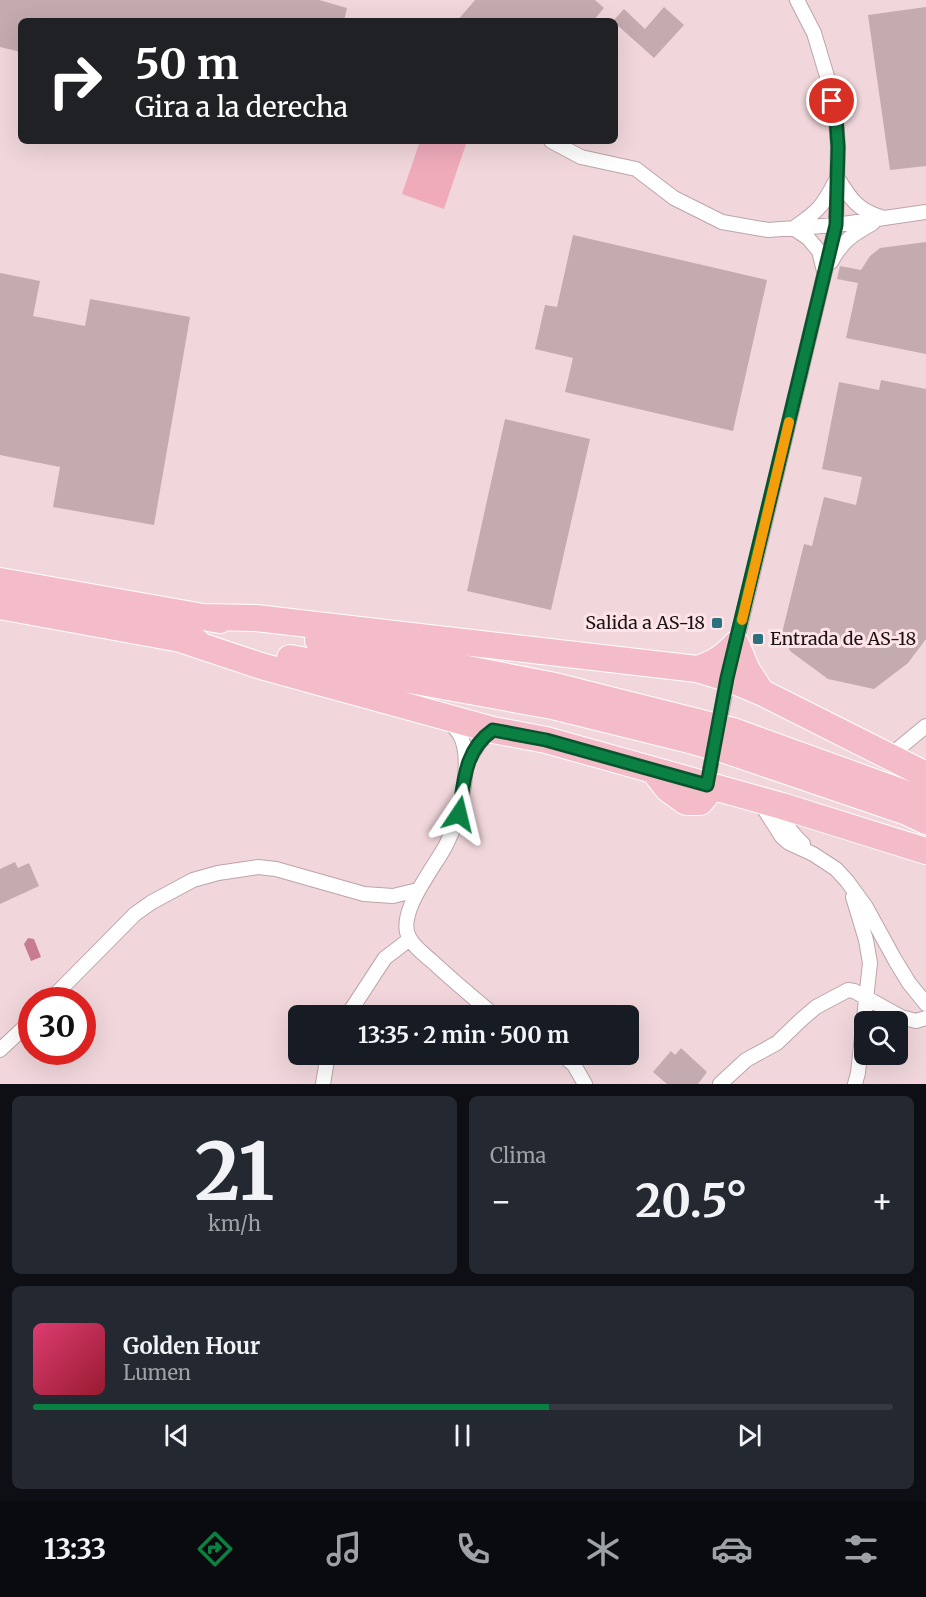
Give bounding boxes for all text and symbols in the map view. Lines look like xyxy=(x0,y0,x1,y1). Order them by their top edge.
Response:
text: 50 m xyxy=(135,38,239,90)
icon: right xyxy=(36,42,114,120)
pin xyxy=(806,75,857,126)
icon: arrive xyxy=(815,84,848,117)
text: Gira a la derecha xyxy=(135,90,348,124)
place label: Salida a AS-18 xyxy=(585,611,705,634)
marker: Salida a AS-18 xyxy=(710,616,724,630)
place label: Entrada de AS-18 xyxy=(770,627,916,650)
marker: Entrada de AS-18 xyxy=(751,632,765,646)
position arrow xyxy=(427,782,491,846)
speed limit sign: 30 xyxy=(18,987,96,1065)
map controls xyxy=(854,1011,908,1065)
button: search xyxy=(854,1011,908,1065)
text: 13:35 · 2 min · 500 m xyxy=(358,1021,569,1049)
text: 21 xyxy=(195,1123,274,1221)
text: Clima xyxy=(490,1143,546,1168)
text: 20.5° xyxy=(635,1173,748,1229)
text: − xyxy=(490,1181,512,1222)
text: + xyxy=(871,1181,893,1222)
text: km/h xyxy=(208,1211,261,1236)
text: Golden Hour xyxy=(123,1332,260,1360)
text: Lumen xyxy=(123,1360,191,1385)
icon: previous xyxy=(160,1419,193,1452)
icon: pause xyxy=(446,1419,479,1452)
icon: next xyxy=(733,1419,766,1452)
icon: directions xyxy=(194,1528,236,1570)
icon: music xyxy=(323,1528,365,1570)
icon: phone xyxy=(452,1528,494,1570)
icon: climate xyxy=(582,1528,624,1570)
icon: car xyxy=(711,1528,753,1570)
icon: filters xyxy=(840,1528,882,1570)
text: 13:33 xyxy=(44,1532,106,1566)

